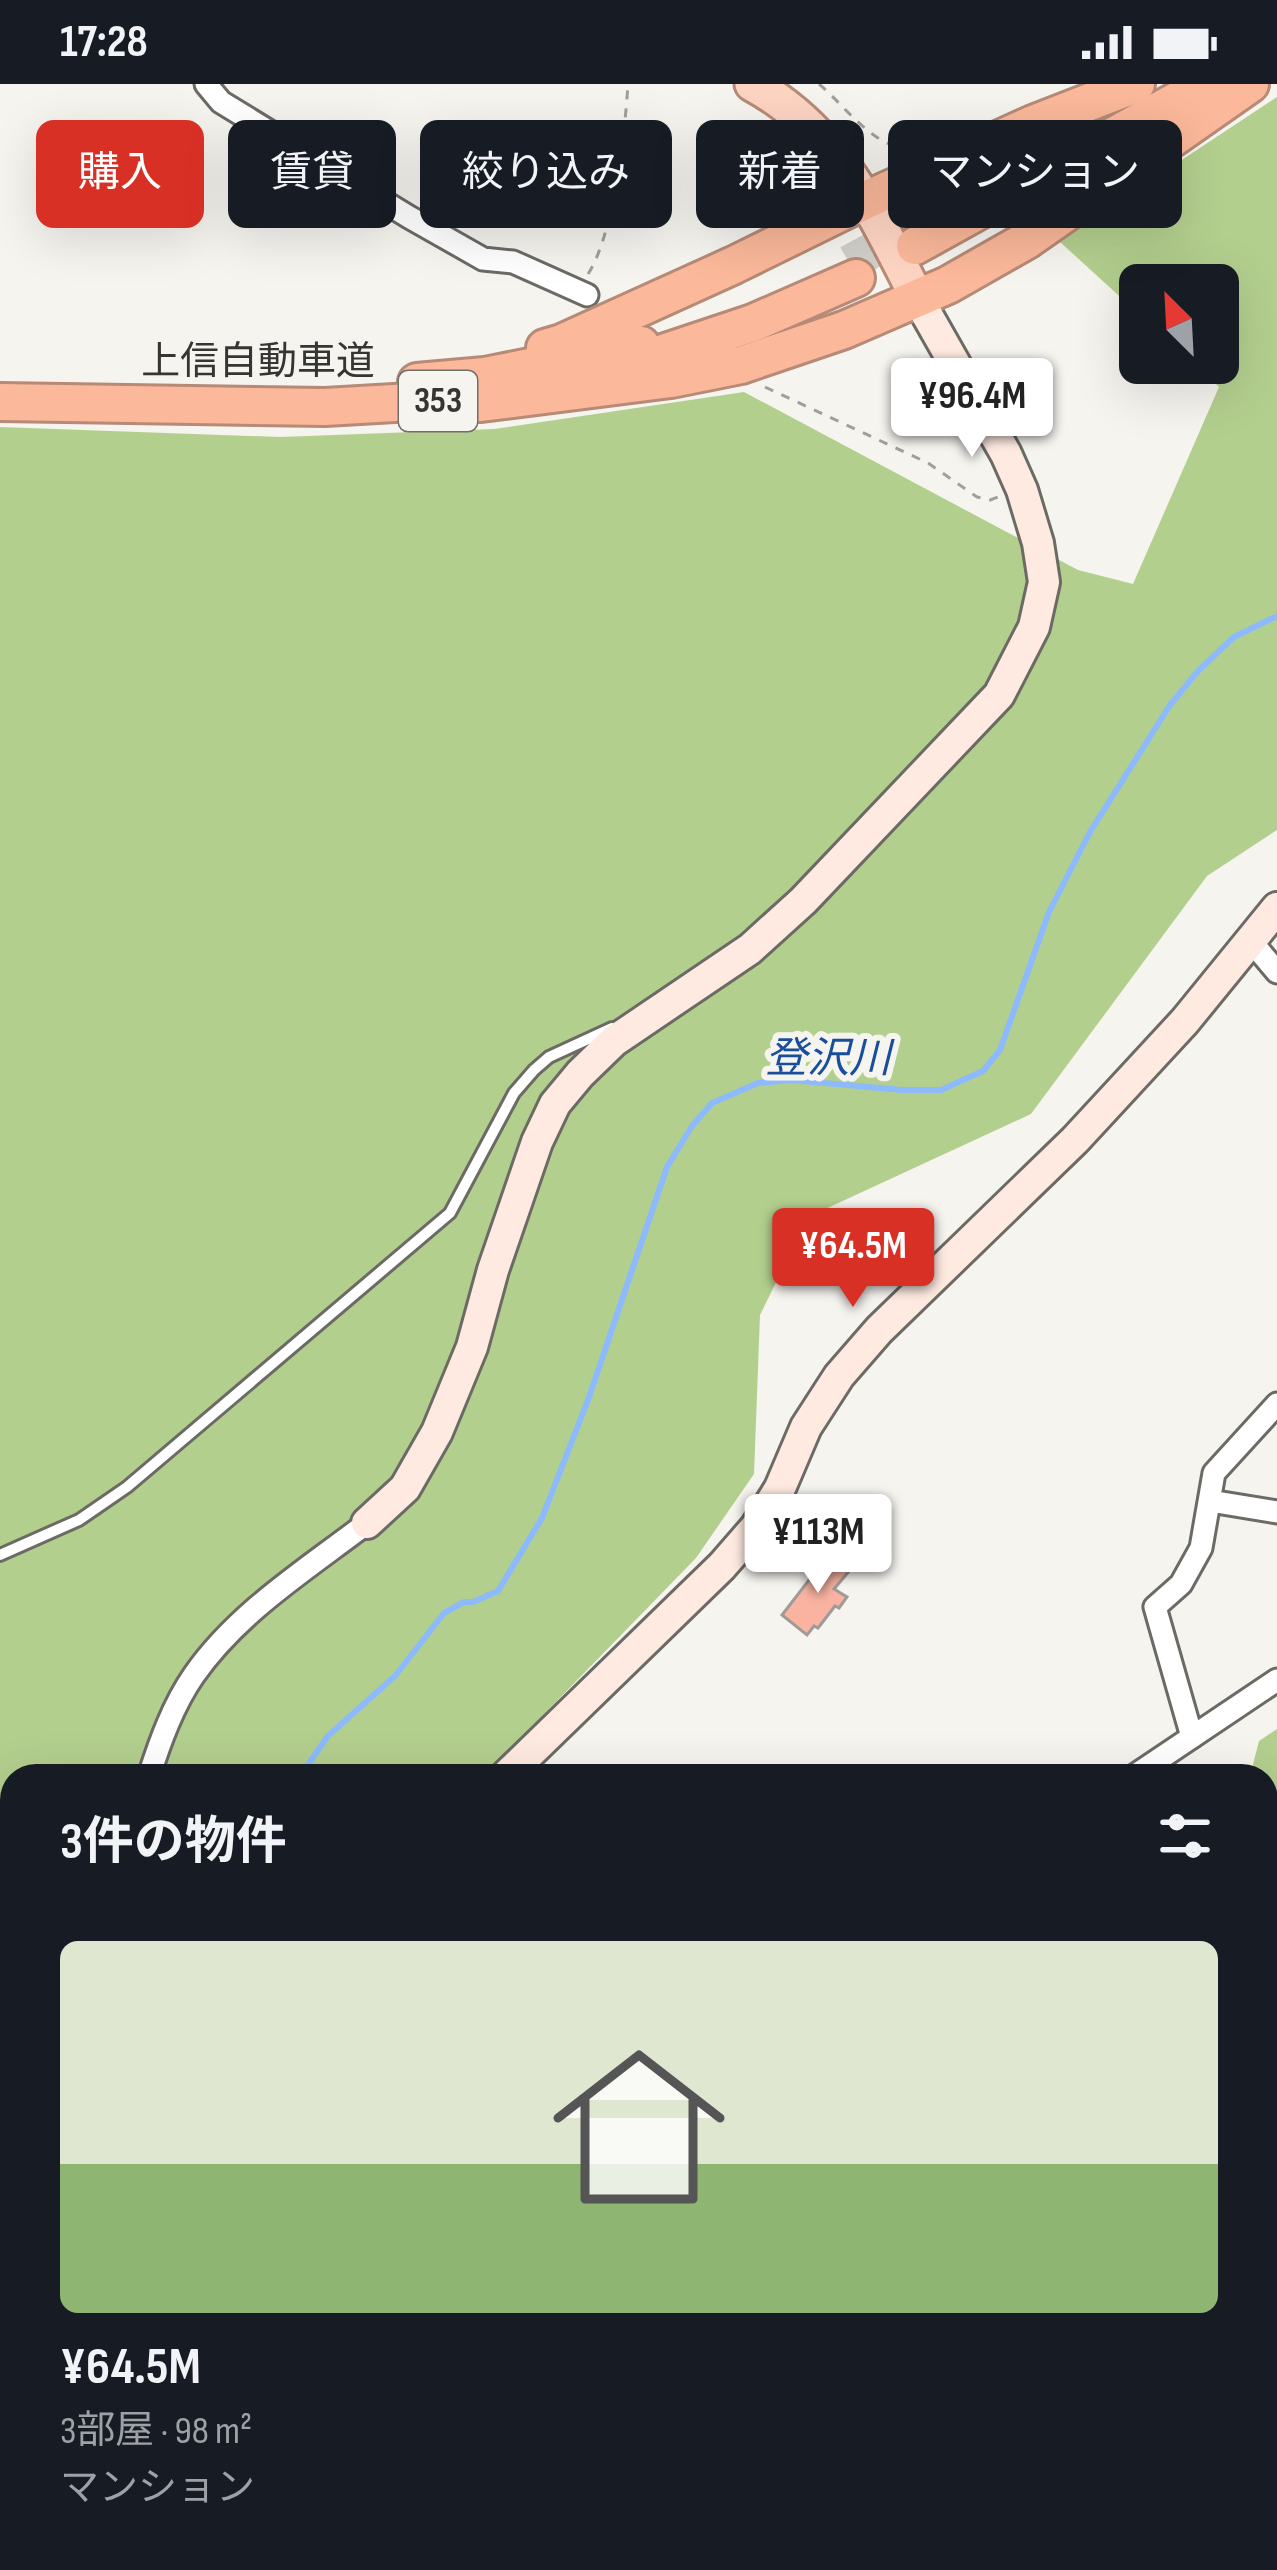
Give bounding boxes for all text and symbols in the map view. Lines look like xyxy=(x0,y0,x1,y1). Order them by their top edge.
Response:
text: 17:28 xyxy=(60,15,148,70)
chip: 購入 xyxy=(36,120,204,228)
chip: 賃貸 xyxy=(228,120,396,228)
chip: 絞り込み xyxy=(420,120,672,228)
chip: 新着 xyxy=(696,120,864,228)
chip: マンション xyxy=(888,120,1182,228)
north arrow xyxy=(1119,264,1239,384)
map controls xyxy=(1119,264,1239,384)
street label: 上信自動車道 xyxy=(141,339,375,386)
pin: ¥96.4M xyxy=(874,358,1070,460)
road number: 353 xyxy=(399,371,477,431)
text: ¥96.4M xyxy=(918,373,1026,420)
water label: 登沢川 xyxy=(765,1034,895,1085)
pin: ¥64.5M xyxy=(755,1208,951,1310)
text: ¥64.5M xyxy=(799,1223,907,1270)
pin: ¥113M xyxy=(734,1494,902,1596)
text: ¥113M xyxy=(772,1509,864,1556)
icon: filters xyxy=(1152,1803,1218,1869)
text: 3件の物件 xyxy=(60,1812,287,1873)
icon: home xyxy=(531,2019,747,2235)
text: ¥64.5M xyxy=(60,2337,201,2398)
text: 3部屋 · 98 m² xyxy=(60,2408,252,2455)
text: マンション xyxy=(60,2465,255,2512)

